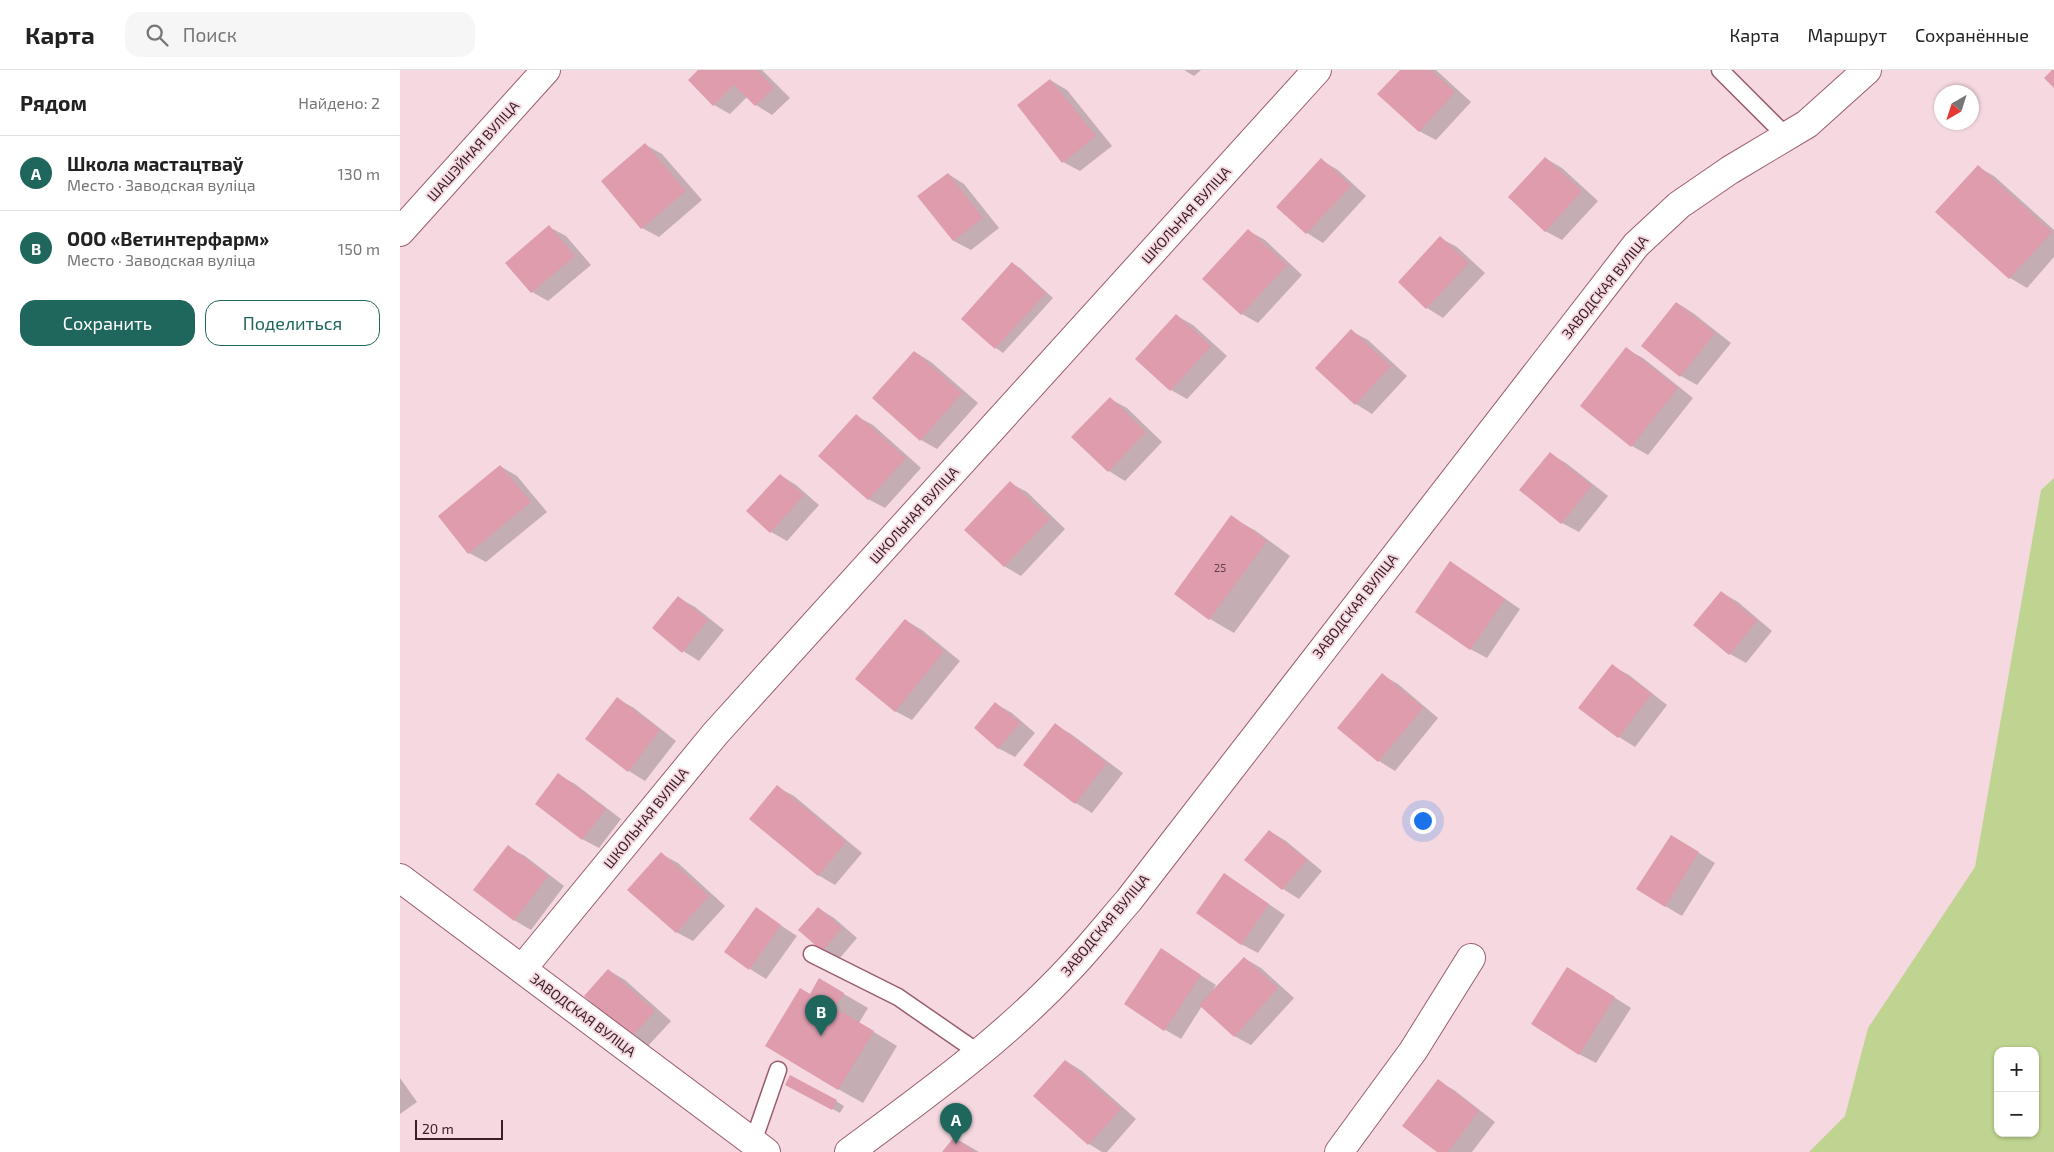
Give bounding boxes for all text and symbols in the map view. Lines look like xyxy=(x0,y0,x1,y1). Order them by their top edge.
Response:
search box xyxy=(125,12,475,57)
text: Карта xyxy=(25,20,95,49)
icon: search xyxy=(143,21,171,49)
text: Поиск xyxy=(183,23,237,46)
text: Карта xyxy=(1729,24,1779,46)
text: Маршрут xyxy=(1807,24,1887,46)
text: Сохранённые xyxy=(1915,24,2029,46)
north arrow xyxy=(1934,85,1979,130)
text: Рядом xyxy=(20,90,87,115)
text: Найдено: 2 xyxy=(298,93,380,112)
street label: ШАШЭЙНАЯ ВУЛІЦА xyxy=(423,97,522,204)
text: Школа мастацтваў xyxy=(67,152,243,175)
street label: ШКОЛЬНАЯ ВУЛІЦА xyxy=(1138,162,1234,267)
text: A xyxy=(31,164,41,183)
text: 130 m xyxy=(338,164,380,183)
text: Место · Заводская вуліца xyxy=(67,175,256,194)
text: ООО «Ветинтерфарм» xyxy=(67,227,269,250)
street label: ЗАВОДСКАЯ ВУЛІЦА xyxy=(1558,231,1652,342)
text: B xyxy=(31,239,41,258)
text: 150 m xyxy=(338,239,380,258)
text: Место · Заводская вуліца xyxy=(67,250,256,269)
button: Сохранить xyxy=(20,300,195,346)
button: Поделиться xyxy=(205,300,380,346)
street label: ШКОЛЬНАЯ ВУЛІЦА xyxy=(866,462,962,567)
street label: ЗАВОДСКАЯ ВУЛІЦА xyxy=(1309,550,1401,661)
house number: 25 xyxy=(1214,561,1226,574)
street label: ШКОЛЬНАЯ ВУЛІЦА xyxy=(600,764,692,872)
your location xyxy=(1410,808,1436,834)
street label: ЗАВОДСКАЯ ВУЛІЦА xyxy=(1057,870,1152,979)
street label: ЗАВОДСКАЯ ВУЛІЦА xyxy=(527,969,640,1060)
pin: B xyxy=(805,995,837,1036)
map controls xyxy=(1994,1047,2039,1137)
button: + xyxy=(1994,1047,2039,1092)
button: − xyxy=(1994,1092,2039,1137)
pin: A xyxy=(940,1103,972,1144)
scale bar xyxy=(415,1117,502,1140)
text: 20 m xyxy=(422,1120,454,1137)

